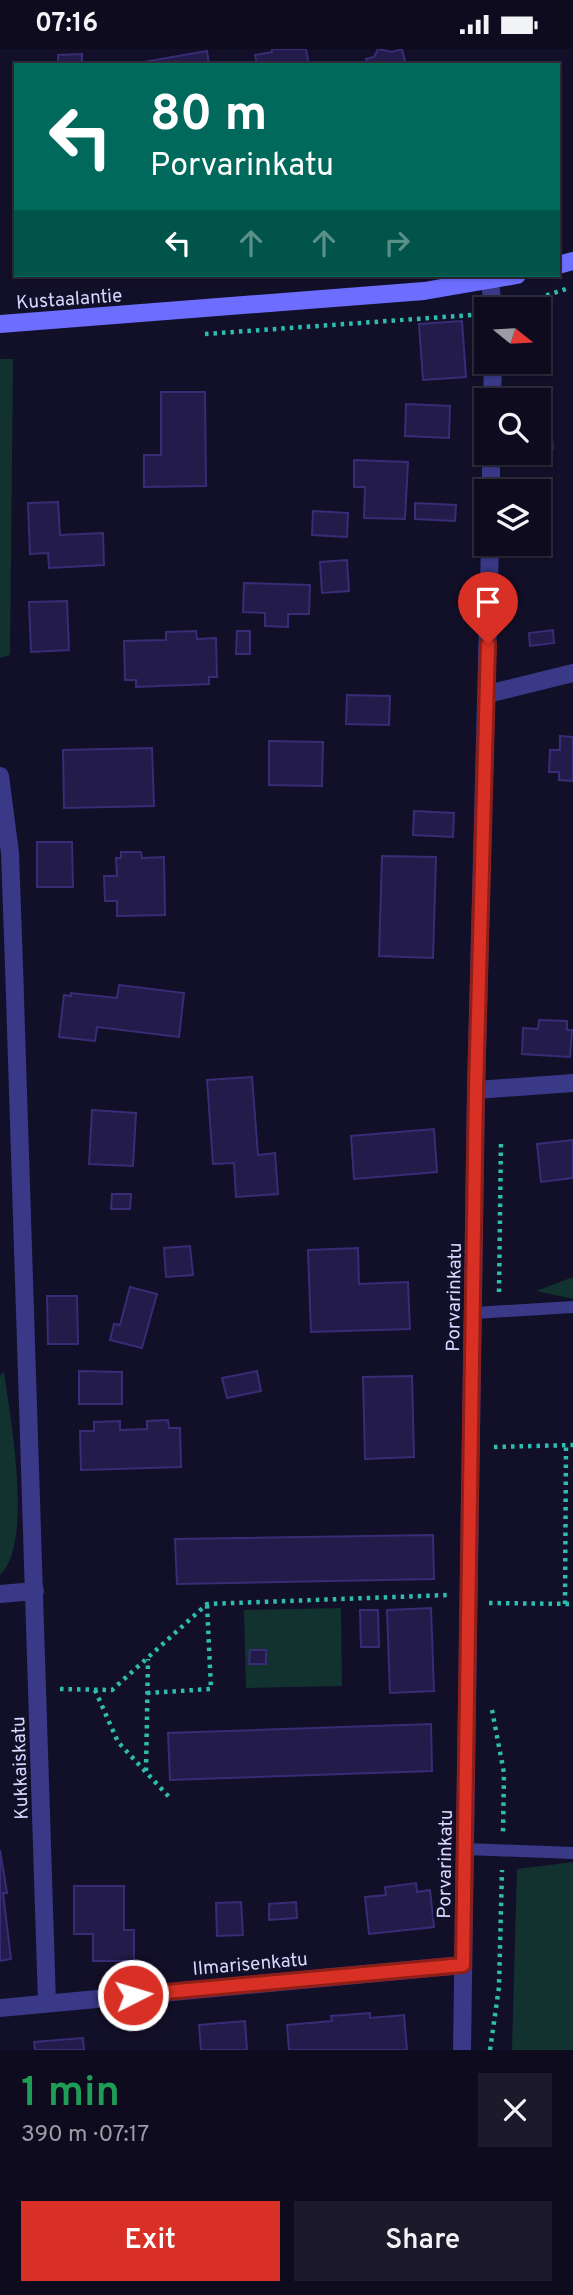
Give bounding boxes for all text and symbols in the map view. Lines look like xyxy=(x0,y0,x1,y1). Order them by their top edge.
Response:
text: 07:16 xyxy=(35,8,98,41)
text: 80 m xyxy=(150,86,267,148)
icon: left xyxy=(35,91,126,182)
text: Porvarinkatu xyxy=(150,147,334,187)
icon: left xyxy=(159,224,197,262)
icon: ahead xyxy=(232,224,270,262)
icon: ahead xyxy=(305,224,343,262)
icon: right xyxy=(378,224,416,262)
street label: Kustaalantie xyxy=(15,284,123,316)
north arrow xyxy=(474,297,551,375)
map controls xyxy=(474,297,551,556)
button: search xyxy=(474,388,551,465)
button: layers xyxy=(474,479,551,556)
pin xyxy=(458,572,518,644)
icon: arrive xyxy=(469,583,507,621)
street label: Porvarinkatu xyxy=(442,1242,468,1352)
street label: Kukkaiskatu xyxy=(7,1716,35,1820)
street label: Porvarinkatu xyxy=(433,1809,459,1919)
street label: Ilmarisenkatu xyxy=(192,1948,309,1982)
position arrow xyxy=(96,1958,170,2032)
text: 1 min xyxy=(21,2068,120,2121)
button: close xyxy=(478,2073,552,2147)
text: 390 m · 07:17 xyxy=(21,2121,149,2150)
button: Exit xyxy=(21,2201,280,2281)
button: Share xyxy=(294,2201,552,2281)

